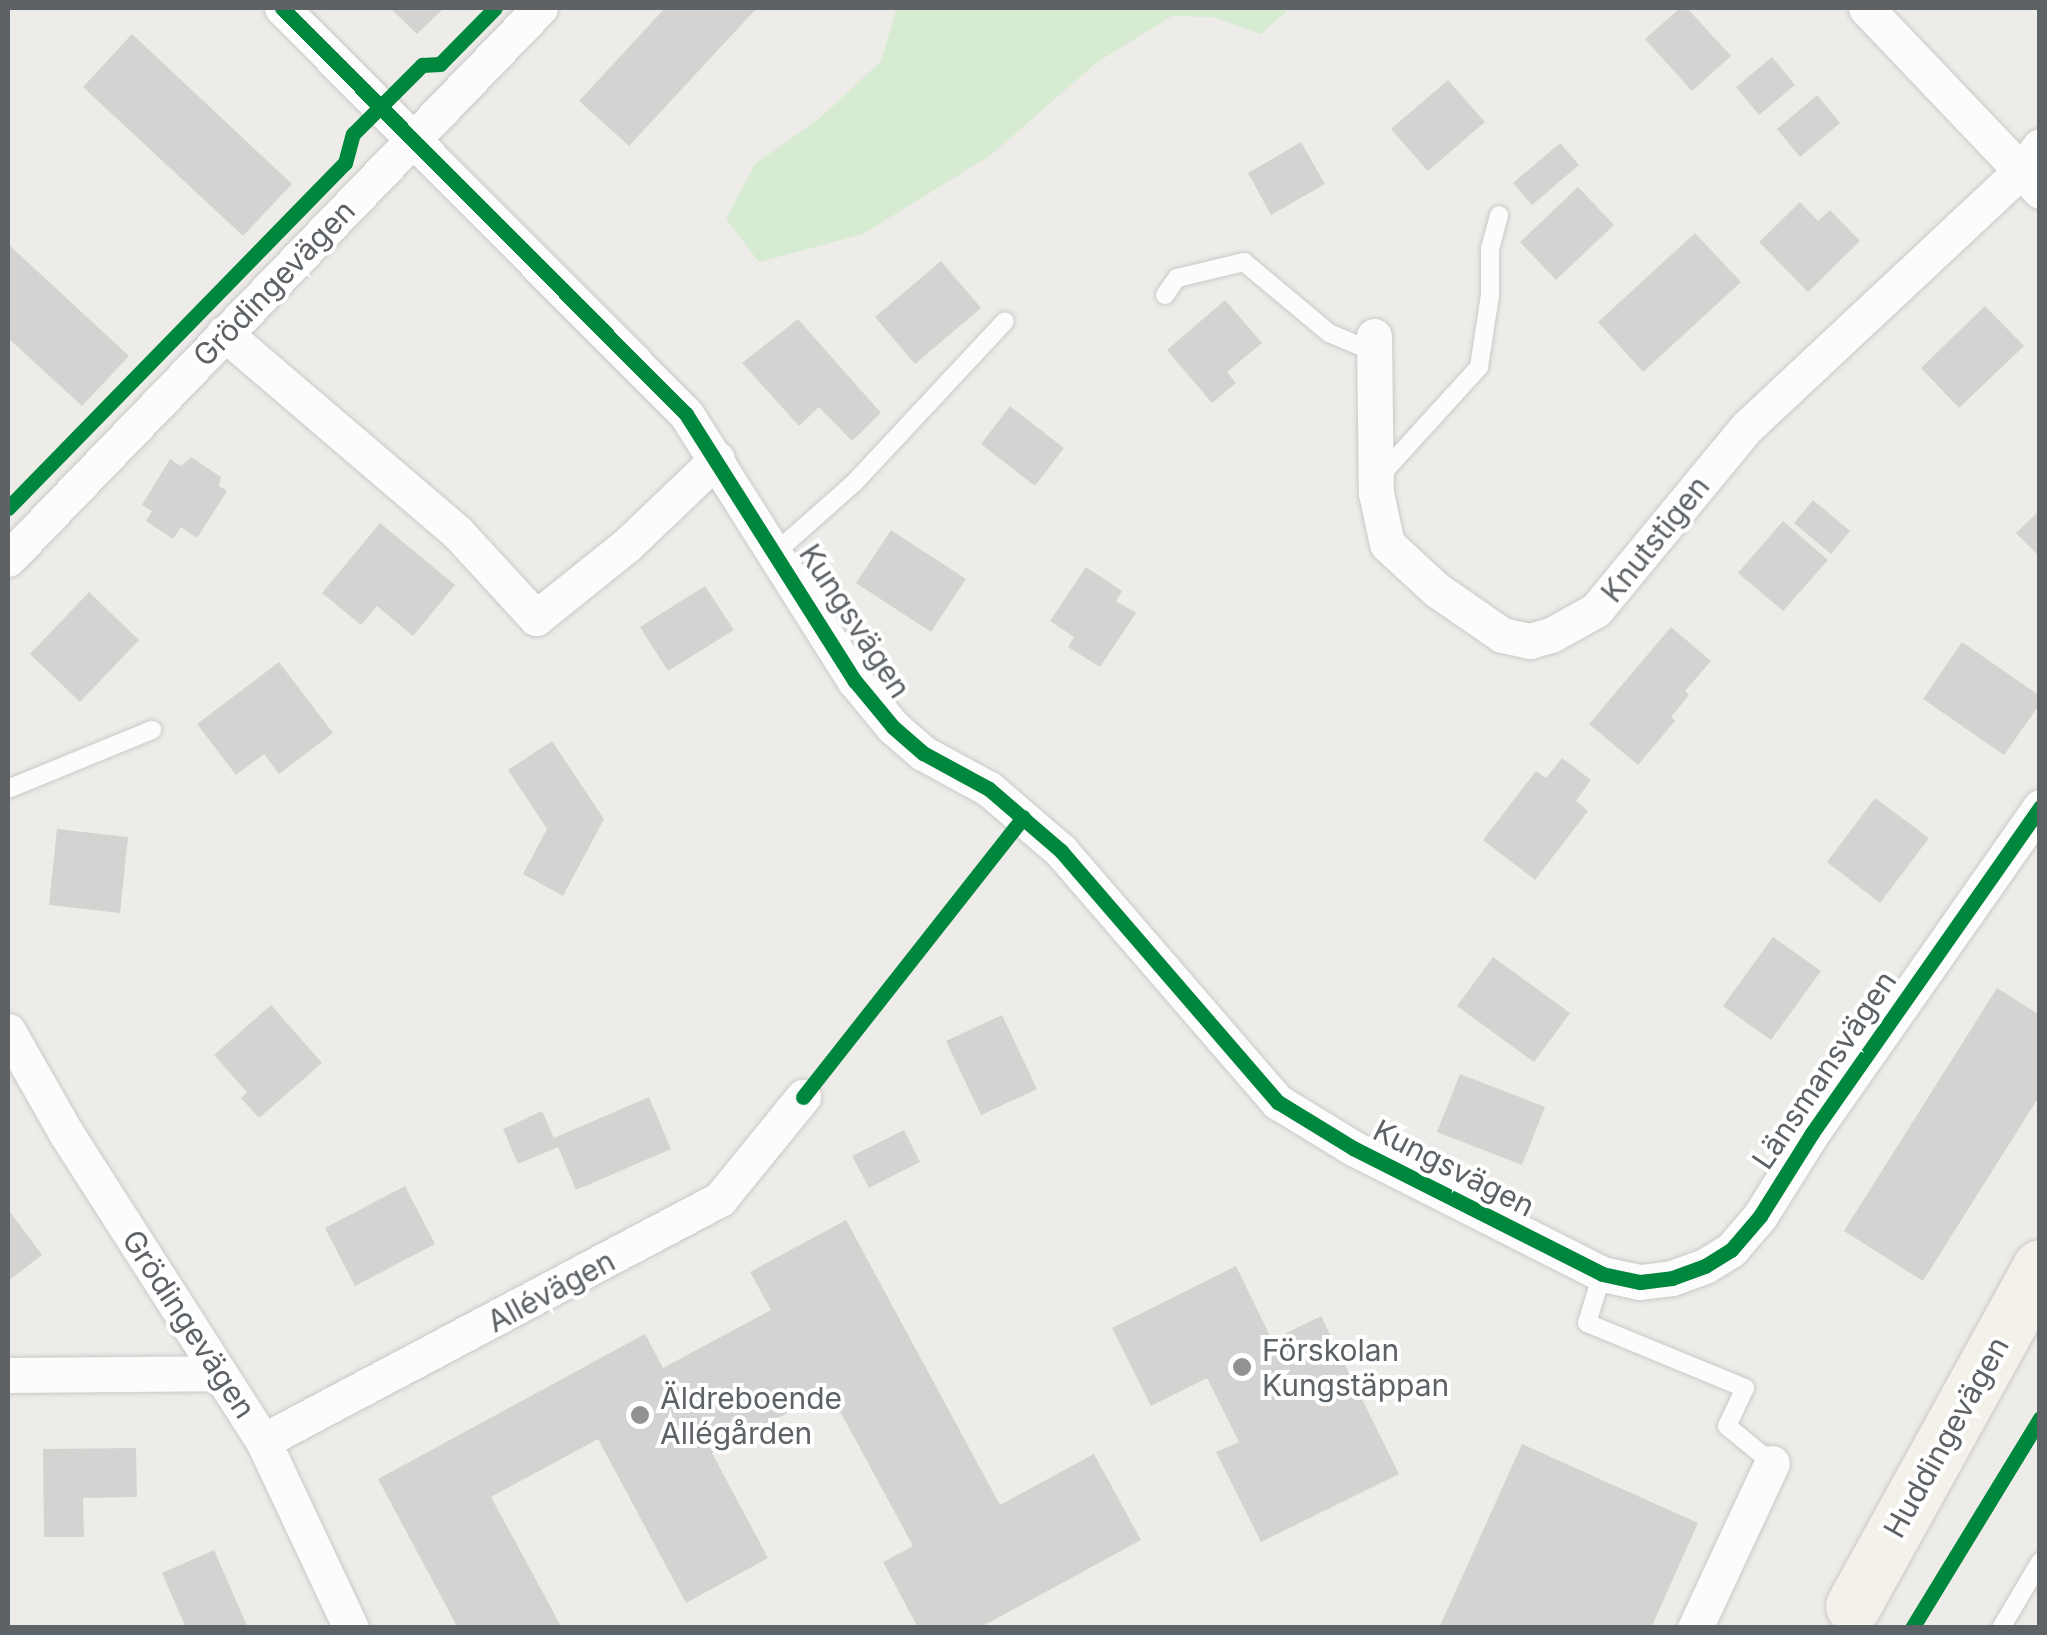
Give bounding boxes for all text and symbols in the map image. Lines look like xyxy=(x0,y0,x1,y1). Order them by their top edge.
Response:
street label: Grödingevägen xyxy=(186,192,362,374)
street label: Knutstigen xyxy=(1593,469,1717,609)
street label: Kungsvägen xyxy=(792,537,918,705)
street label: Länsmansvägen xyxy=(1744,964,1904,1176)
street label: Kungsvägen xyxy=(1367,1112,1541,1224)
street label: Grödingevägen xyxy=(115,1223,263,1425)
street label: Allévägen xyxy=(481,1242,621,1340)
street label: Huddingevägen xyxy=(1876,1330,2016,1544)
place label: Förskolan Kungstäppan xyxy=(1262,1332,1449,1402)
marker: Förskolan Kungstäppan xyxy=(1231,1356,1253,1378)
place label: Äldreboende Allégården xyxy=(660,1380,842,1450)
marker: Äldreboende Allégården xyxy=(629,1404,651,1426)

